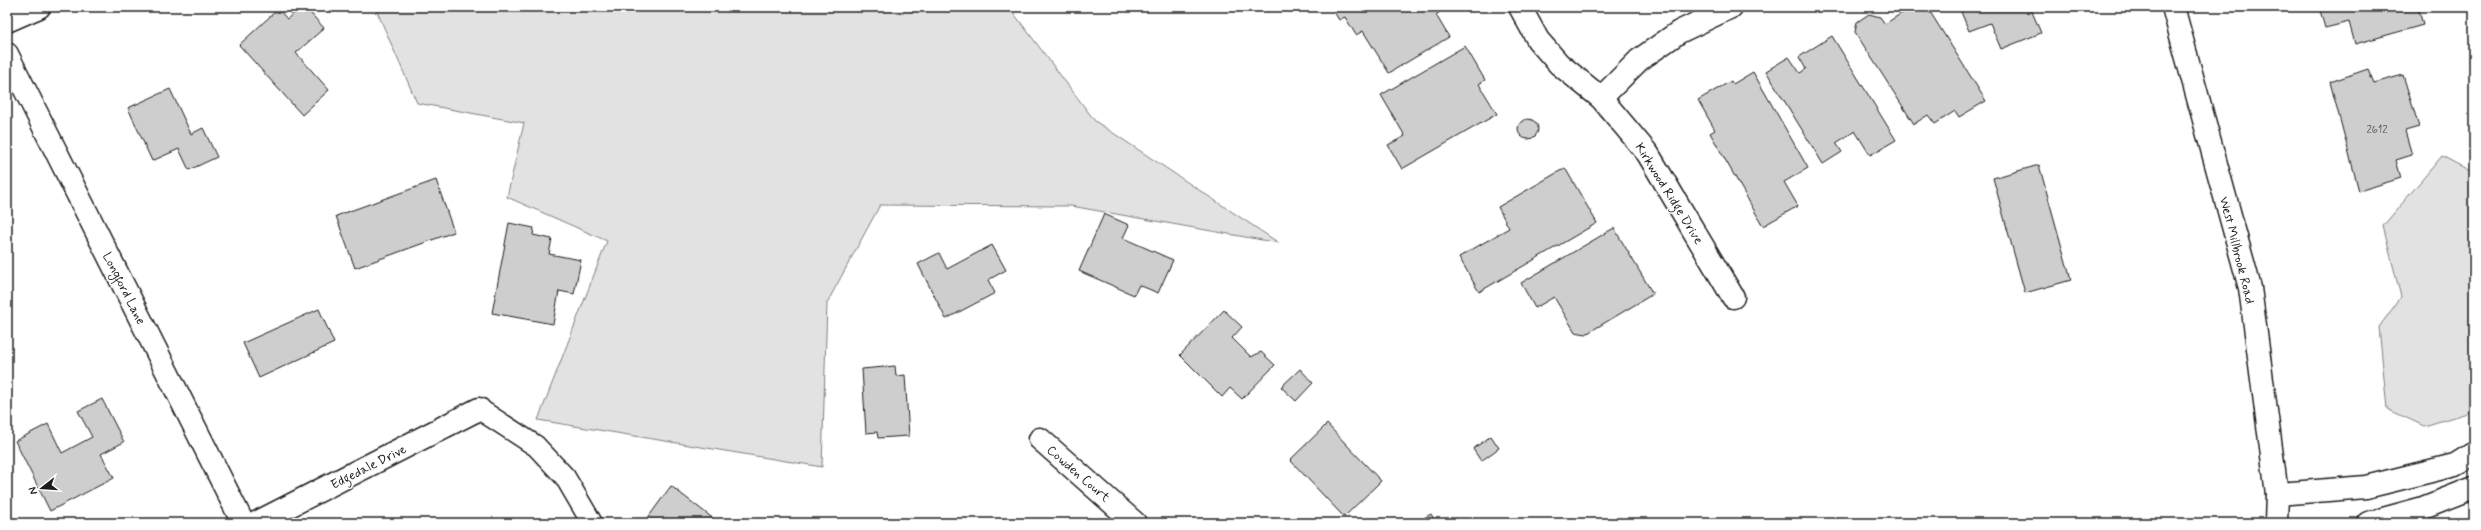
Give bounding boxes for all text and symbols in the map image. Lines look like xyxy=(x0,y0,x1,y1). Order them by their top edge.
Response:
house number: 2612 xyxy=(2366,123,2388,137)
street label: Kirkwood Ridge Drive xyxy=(1629,140,1707,249)
street label: West Millbrook Road xyxy=(2215,195,2258,306)
street label: Longford Lane xyxy=(96,250,149,329)
street label: Edgedale Drive xyxy=(328,441,410,495)
street label: Cowden Court xyxy=(1043,442,1114,507)
north arrow xyxy=(22,468,62,508)
text: N xyxy=(26,485,41,496)

